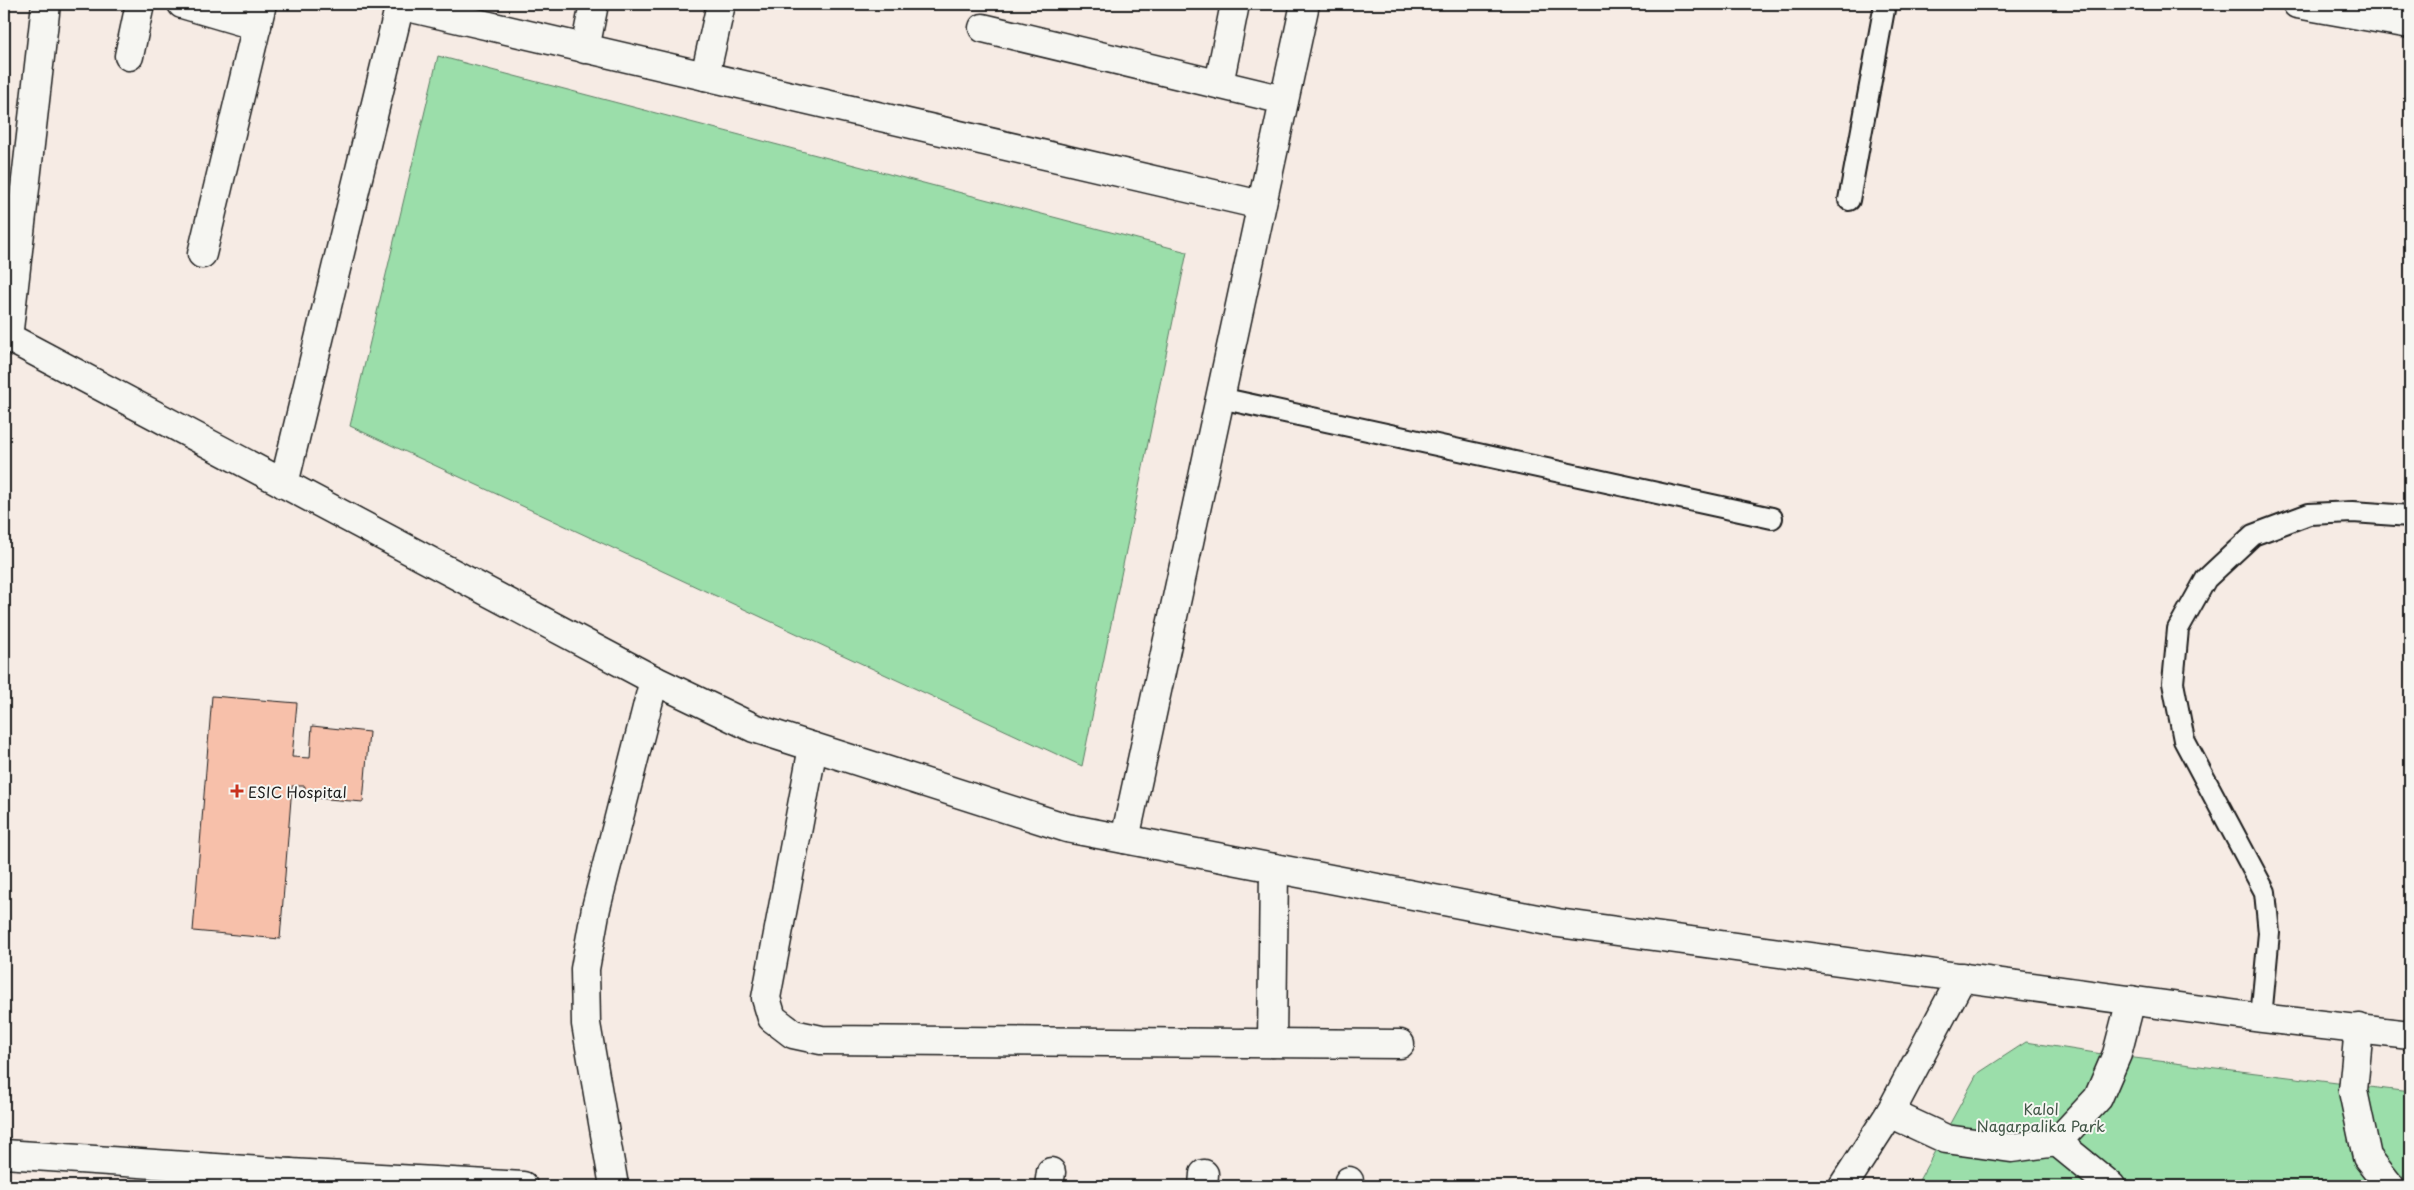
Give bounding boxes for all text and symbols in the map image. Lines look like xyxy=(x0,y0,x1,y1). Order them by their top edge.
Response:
place label: ESIC Hospital xyxy=(248,780,347,803)
marker: ESIC Hospital xyxy=(230,784,244,798)
park label: Kalol Nagarpalika Park xyxy=(1977,1097,2105,1137)

